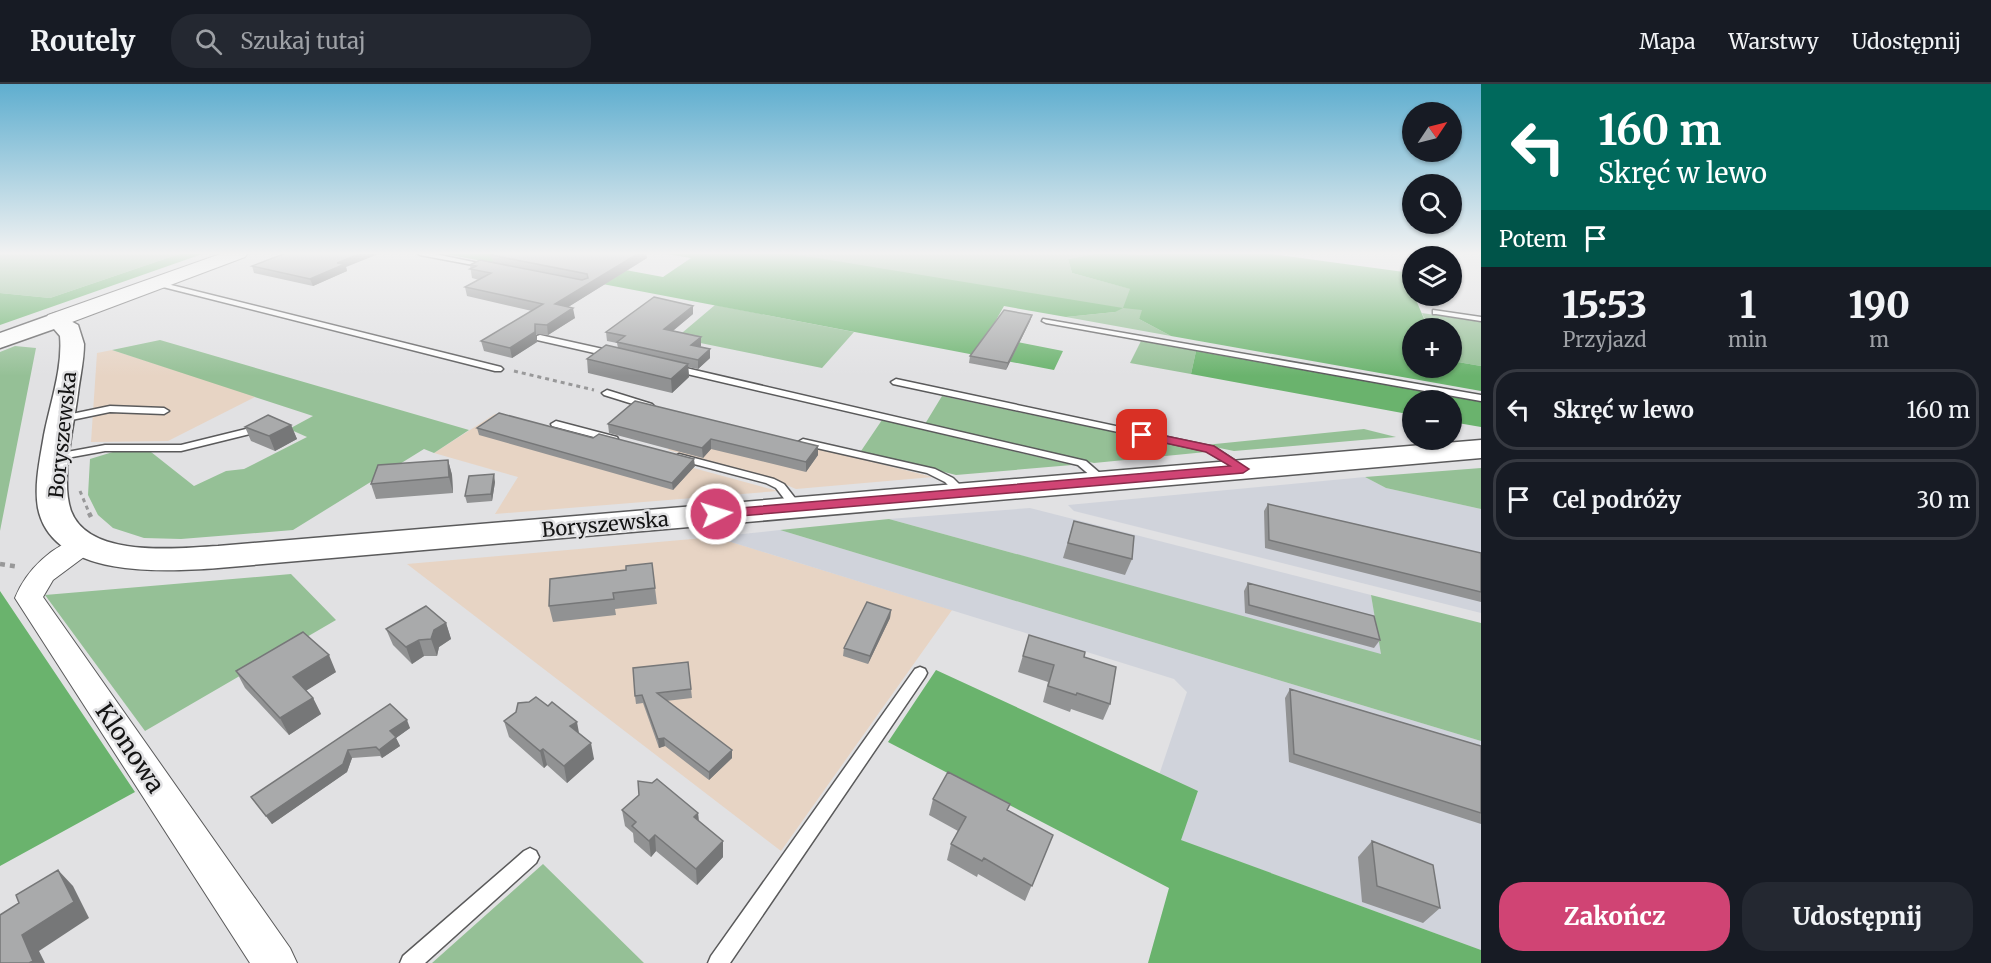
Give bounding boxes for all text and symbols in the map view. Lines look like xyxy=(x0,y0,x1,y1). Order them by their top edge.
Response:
search box xyxy=(171,14,591,68)
text: Routely xyxy=(30,23,135,59)
icon: search xyxy=(192,25,225,58)
text: Szukaj tutaj xyxy=(240,27,366,55)
text: Mapa xyxy=(1639,28,1696,55)
text: Warstwy xyxy=(1729,28,1819,55)
text: Udostępnij xyxy=(1852,28,1961,55)
north arrow xyxy=(1402,102,1462,162)
map controls xyxy=(1402,102,1462,450)
text: 160 m xyxy=(1598,104,1722,156)
icon: left xyxy=(1499,108,1577,186)
text: Skręć w lewo xyxy=(1598,156,1767,190)
button: search xyxy=(1402,174,1462,234)
icon: arrive xyxy=(1579,222,1612,255)
text: Potem xyxy=(1499,225,1567,253)
button: layers xyxy=(1402,246,1462,306)
text: 15:53 xyxy=(1562,283,1647,328)
text: 1 xyxy=(1739,283,1756,328)
text: 190 xyxy=(1849,283,1910,328)
button: + xyxy=(1402,318,1462,378)
text: Przyjazd xyxy=(1562,327,1647,352)
text: min xyxy=(1728,327,1768,352)
text: m xyxy=(1869,327,1889,352)
street label: Boryszewska xyxy=(43,370,81,500)
button: − xyxy=(1402,390,1462,450)
icon: left xyxy=(1502,393,1535,426)
text: Skręć w lewo xyxy=(1553,396,1694,424)
text: 160 m xyxy=(1906,396,1970,424)
pin xyxy=(1116,409,1167,460)
icon: arrive xyxy=(1125,418,1158,451)
position arrow xyxy=(684,482,748,546)
icon: arrive xyxy=(1502,483,1535,516)
text: Cel podróży xyxy=(1553,486,1681,514)
text: 30 m xyxy=(1916,486,1970,514)
street label: Boryszewska xyxy=(540,506,670,542)
street label: Klonowa xyxy=(89,697,171,799)
button: Zakończ xyxy=(1499,882,1730,951)
button: Udostępnij xyxy=(1742,882,1973,951)

